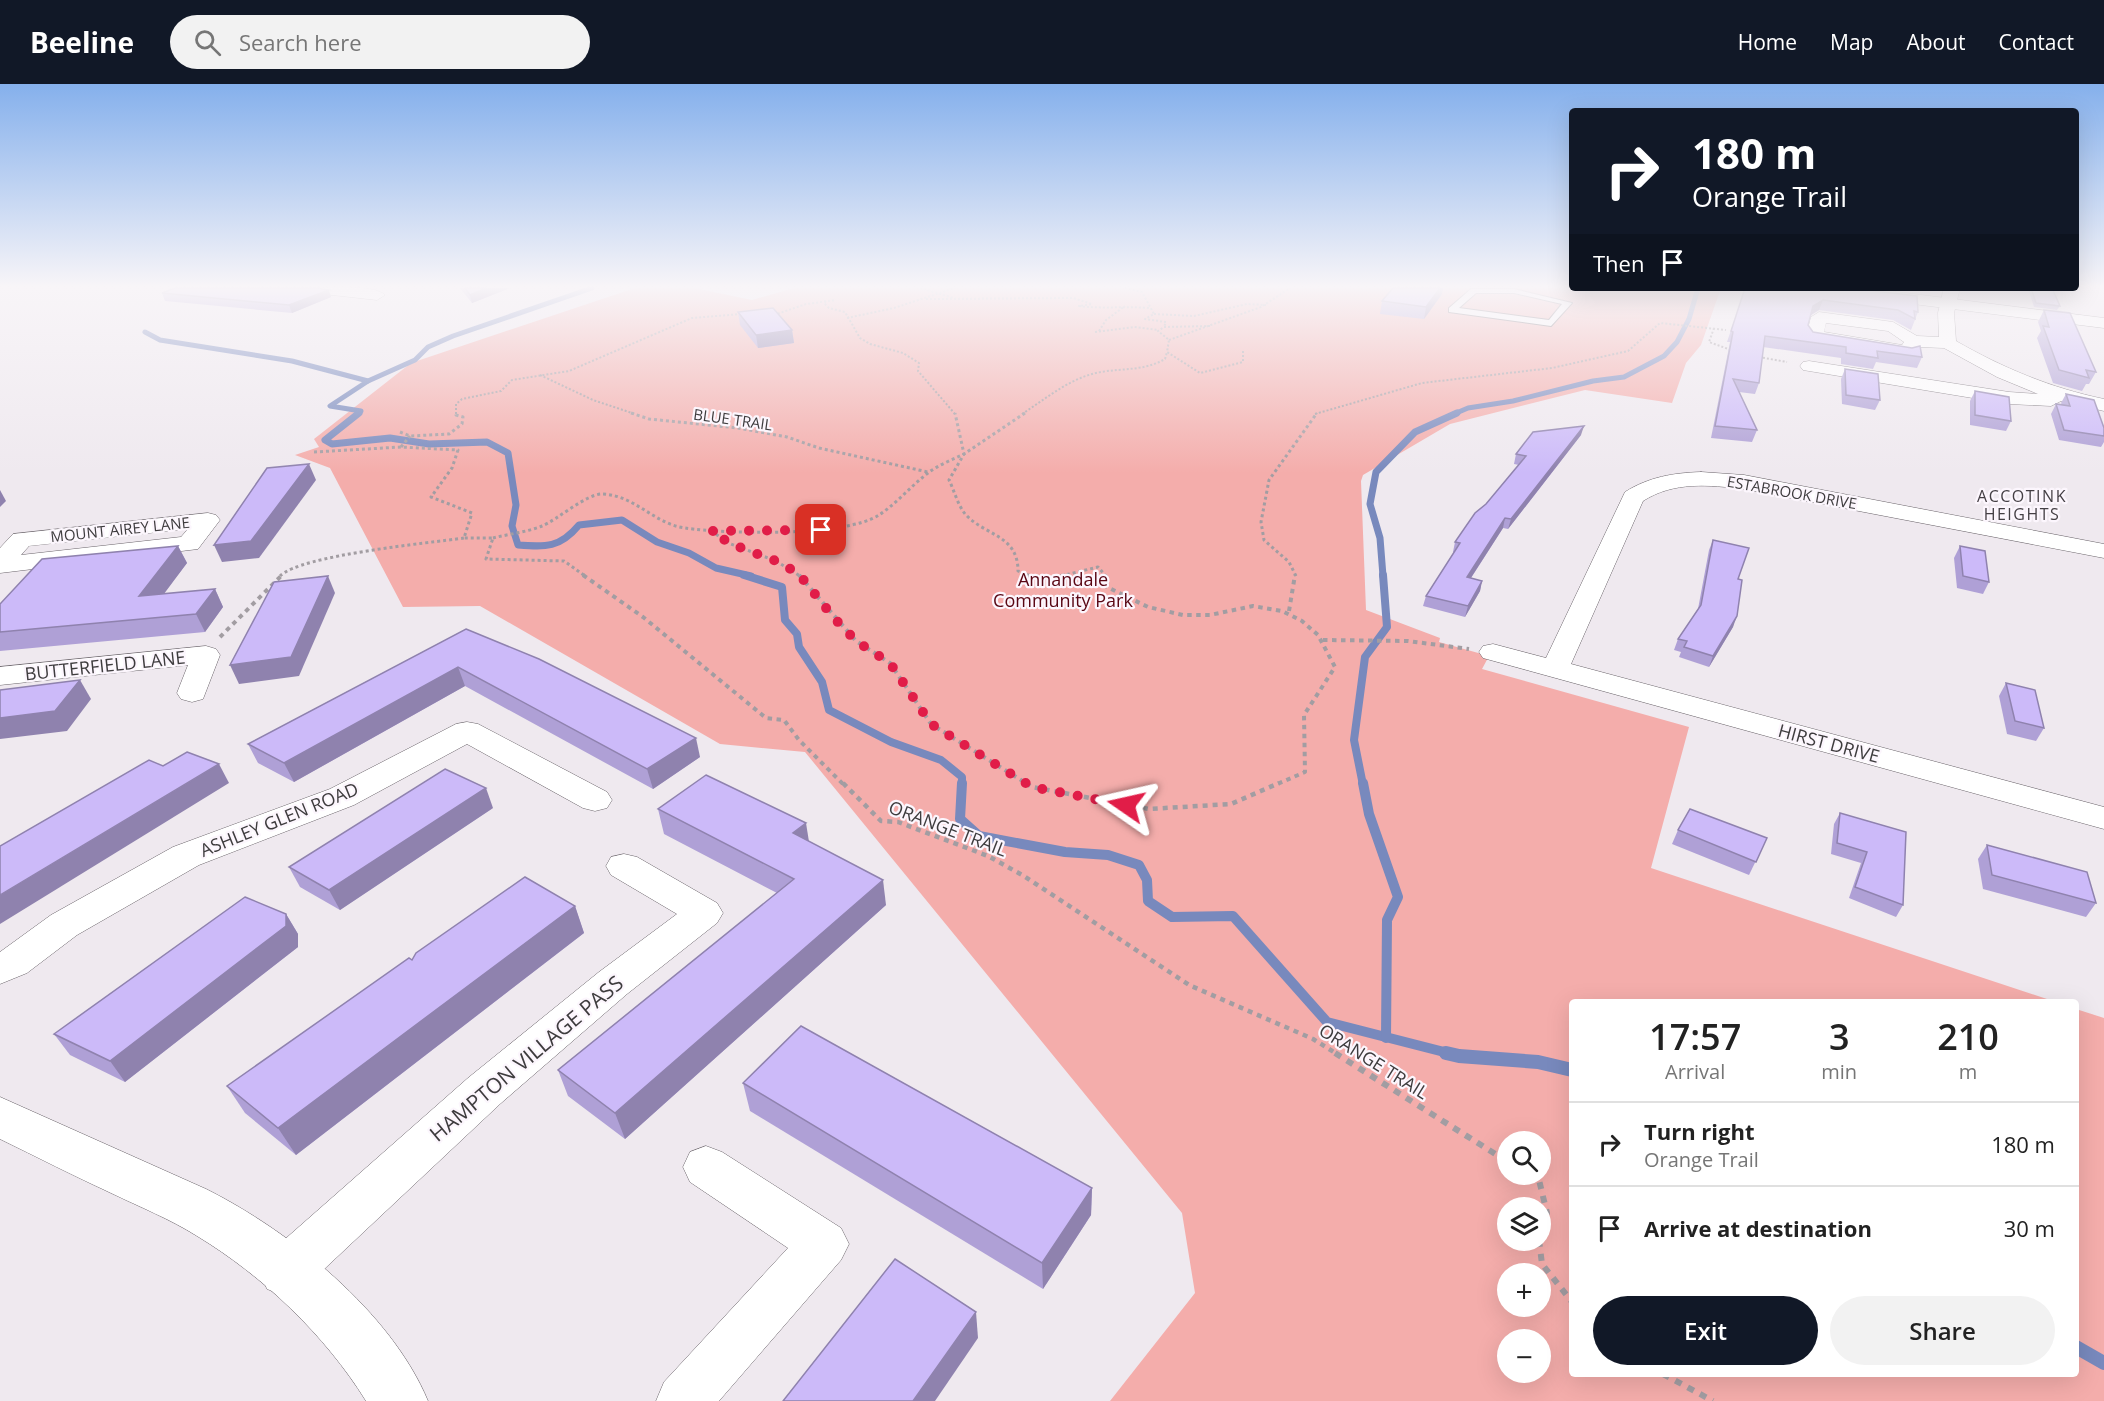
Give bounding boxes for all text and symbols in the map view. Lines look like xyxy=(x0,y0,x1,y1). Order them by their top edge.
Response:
search box xyxy=(170,15,590,69)
text: Beeline xyxy=(30,23,134,61)
icon: search xyxy=(191,26,224,59)
text: Search here xyxy=(239,27,362,57)
text: Home xyxy=(1738,28,1797,56)
text: Map xyxy=(1830,28,1873,56)
text: About xyxy=(1906,28,1966,56)
text: Contact xyxy=(1999,28,2074,56)
text: 180 m xyxy=(1692,124,1816,181)
icon: right xyxy=(1593,132,1671,210)
text: Orange Trail xyxy=(1692,178,1847,215)
icon: arrive xyxy=(1656,246,1689,279)
text: Then xyxy=(1593,248,1644,278)
street label: BLUE TRAIL xyxy=(692,404,774,434)
street label: ESTABROOK DRIVE xyxy=(1726,471,1858,513)
district label: ACCOTINK HEIGHTS xyxy=(1977,485,2067,525)
pin xyxy=(795,504,846,555)
street label: MOUNT AIREY LANE xyxy=(49,512,191,546)
icon: arrive xyxy=(804,513,837,546)
park label: Annandale Community Park xyxy=(993,567,1133,612)
street label: BUTTERFIELD LANE xyxy=(23,645,187,685)
street label: HIRST DRIVE xyxy=(1776,718,1882,768)
position arrow xyxy=(1094,773,1158,837)
street label: ASHLEY GLEN ROAD xyxy=(196,776,362,862)
street label: ORANGE TRAIL xyxy=(886,794,1010,862)
street label: HAMPTON VILLAGE PASS xyxy=(423,969,629,1147)
text: 17:57 xyxy=(1649,1012,1741,1061)
text: 3 xyxy=(1829,1012,1850,1061)
text: 210 xyxy=(1937,1012,1999,1061)
street label: ORANGE TRAIL xyxy=(1315,1018,1433,1104)
text: Arrival xyxy=(1665,1058,1725,1085)
text: min xyxy=(1821,1058,1857,1085)
text: m xyxy=(1959,1058,1977,1085)
text: Turn right xyxy=(1644,1116,1755,1146)
icon: right xyxy=(1593,1128,1626,1161)
text: 180 m xyxy=(1991,1129,2055,1159)
map controls xyxy=(1497,1131,1551,1383)
button: search xyxy=(1497,1131,1551,1185)
text: Orange Trail xyxy=(1644,1146,1759,1173)
button: layers xyxy=(1497,1197,1551,1251)
icon: arrive xyxy=(1593,1212,1626,1245)
text: Arrive at destination xyxy=(1644,1213,1872,1243)
text: 30 m xyxy=(2004,1213,2055,1243)
button: + xyxy=(1497,1263,1551,1317)
button: Exit xyxy=(1593,1296,1818,1365)
button: Share xyxy=(1830,1296,2055,1365)
button: − xyxy=(1497,1329,1551,1383)

